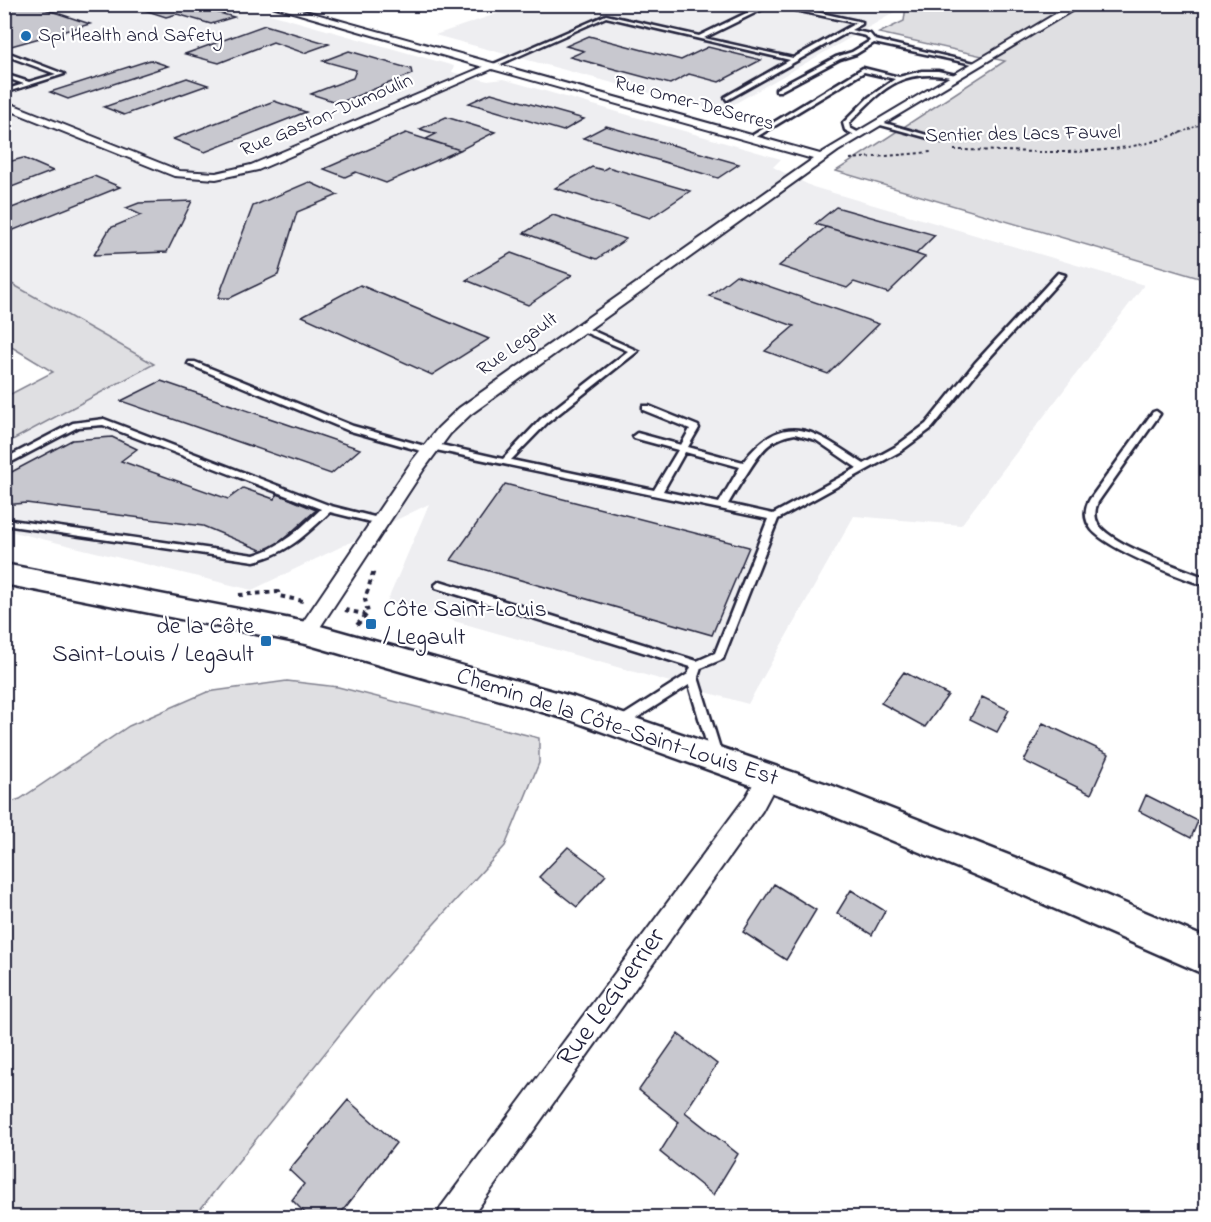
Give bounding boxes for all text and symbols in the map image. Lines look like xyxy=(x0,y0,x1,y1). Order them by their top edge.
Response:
place label: Spi Health and Safety xyxy=(38,22,223,51)
marker: Spi Health and Safety xyxy=(19,29,33,43)
street label: Rue Gaston-Dumoulin xyxy=(236,67,418,165)
street label: Rue Omer-DeSerres xyxy=(611,69,777,139)
street label: Sentier des Lacs Fauvel xyxy=(925,119,1121,151)
street label: Rue Legault xyxy=(471,305,565,385)
place label: Côte Saint-Louis / Legault xyxy=(383,593,547,656)
place label: de la Côte Saint-Louis / Legault xyxy=(52,610,254,673)
marker: Côte Saint-Louis / Legault xyxy=(364,617,378,631)
marker: de la Côte Saint-Louis / Legault xyxy=(259,634,273,648)
street label: Chemin de la Côte-Saint-Louis Est xyxy=(451,659,783,797)
street label: Rue LeGuerrier xyxy=(547,920,677,1076)

